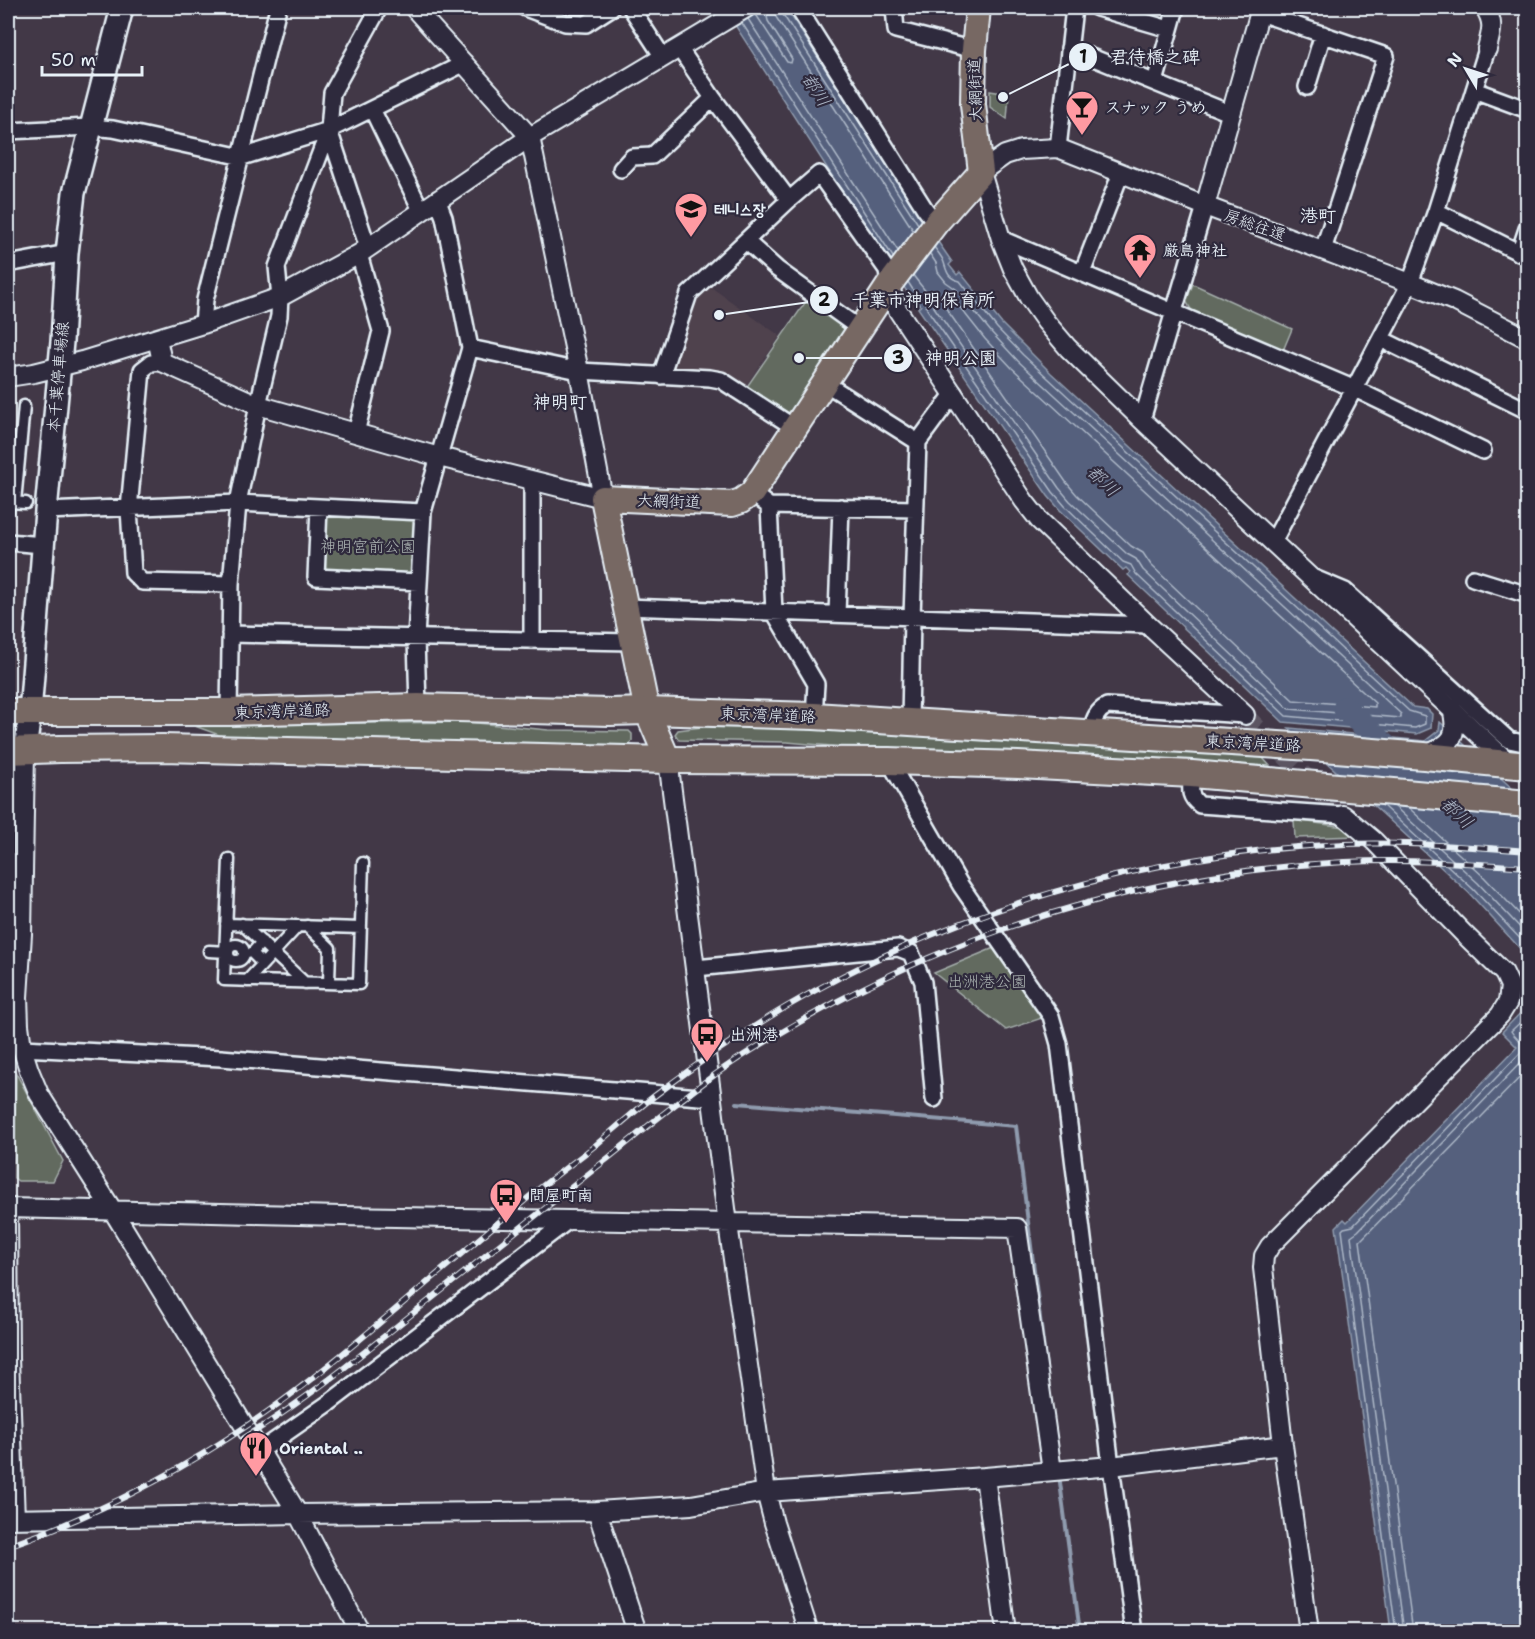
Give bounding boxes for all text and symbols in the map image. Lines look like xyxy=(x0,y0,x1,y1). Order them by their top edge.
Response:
scale bar xyxy=(42,39,142,77)
callout: 君待橋之碑 xyxy=(1068,39,1212,75)
north arrow xyxy=(1436,39,1496,99)
text: 1 xyxy=(1079,45,1087,69)
text: 君待橋之碑 xyxy=(1110,45,1200,69)
text: 50 m xyxy=(51,48,96,72)
text: N xyxy=(1443,48,1467,71)
street label: 大網街道 xyxy=(963,58,987,122)
water label: 都川 xyxy=(796,68,836,112)
bar icon: スナック うめ xyxy=(1064,89,1100,136)
place label: スナック うめ xyxy=(1105,97,1206,118)
school or university icon: 테니스장 xyxy=(673,191,709,238)
place label: 테니스장 xyxy=(714,199,766,220)
street label: 房総往還 xyxy=(1221,204,1289,246)
district label: 港町 xyxy=(1300,204,1336,228)
temple icon: 厳島神社 xyxy=(1122,232,1158,279)
place label: 厳島神社 xyxy=(1163,240,1227,261)
callout: 千葉市神明保育所 xyxy=(809,282,1007,318)
text: 2 xyxy=(818,288,831,312)
text: 千葉市神明保育所 xyxy=(851,288,995,312)
street label: 本千葉停車場線 xyxy=(43,320,73,434)
callout: 神明公園 xyxy=(883,340,1009,376)
text: 3 xyxy=(892,346,904,370)
text: 神明公園 xyxy=(925,346,997,370)
district label: 神明町 xyxy=(533,390,587,414)
water label: 都川 xyxy=(1082,460,1124,502)
street label: 大網街道 xyxy=(637,489,701,513)
park label: 神明宮前公園 xyxy=(320,536,416,557)
street label: 東京湾岸道路 xyxy=(234,699,330,723)
street label: 東京湾岸道路 xyxy=(720,703,816,727)
street label: 東京湾岸道路 xyxy=(1205,730,1301,756)
water label: 都川 xyxy=(1436,792,1478,834)
park label: 出洲港公園 xyxy=(947,971,1027,992)
bus stop icon: 出洲港 xyxy=(689,1016,725,1063)
place label: 出洲港 xyxy=(730,1024,778,1045)
bus stop icon: 問屋町南 xyxy=(488,1177,524,1224)
place label: 問屋町南 xyxy=(529,1185,593,1206)
restaurant icon: Oriental .. xyxy=(238,1430,274,1477)
place label: Oriental .. xyxy=(279,1438,363,1459)

